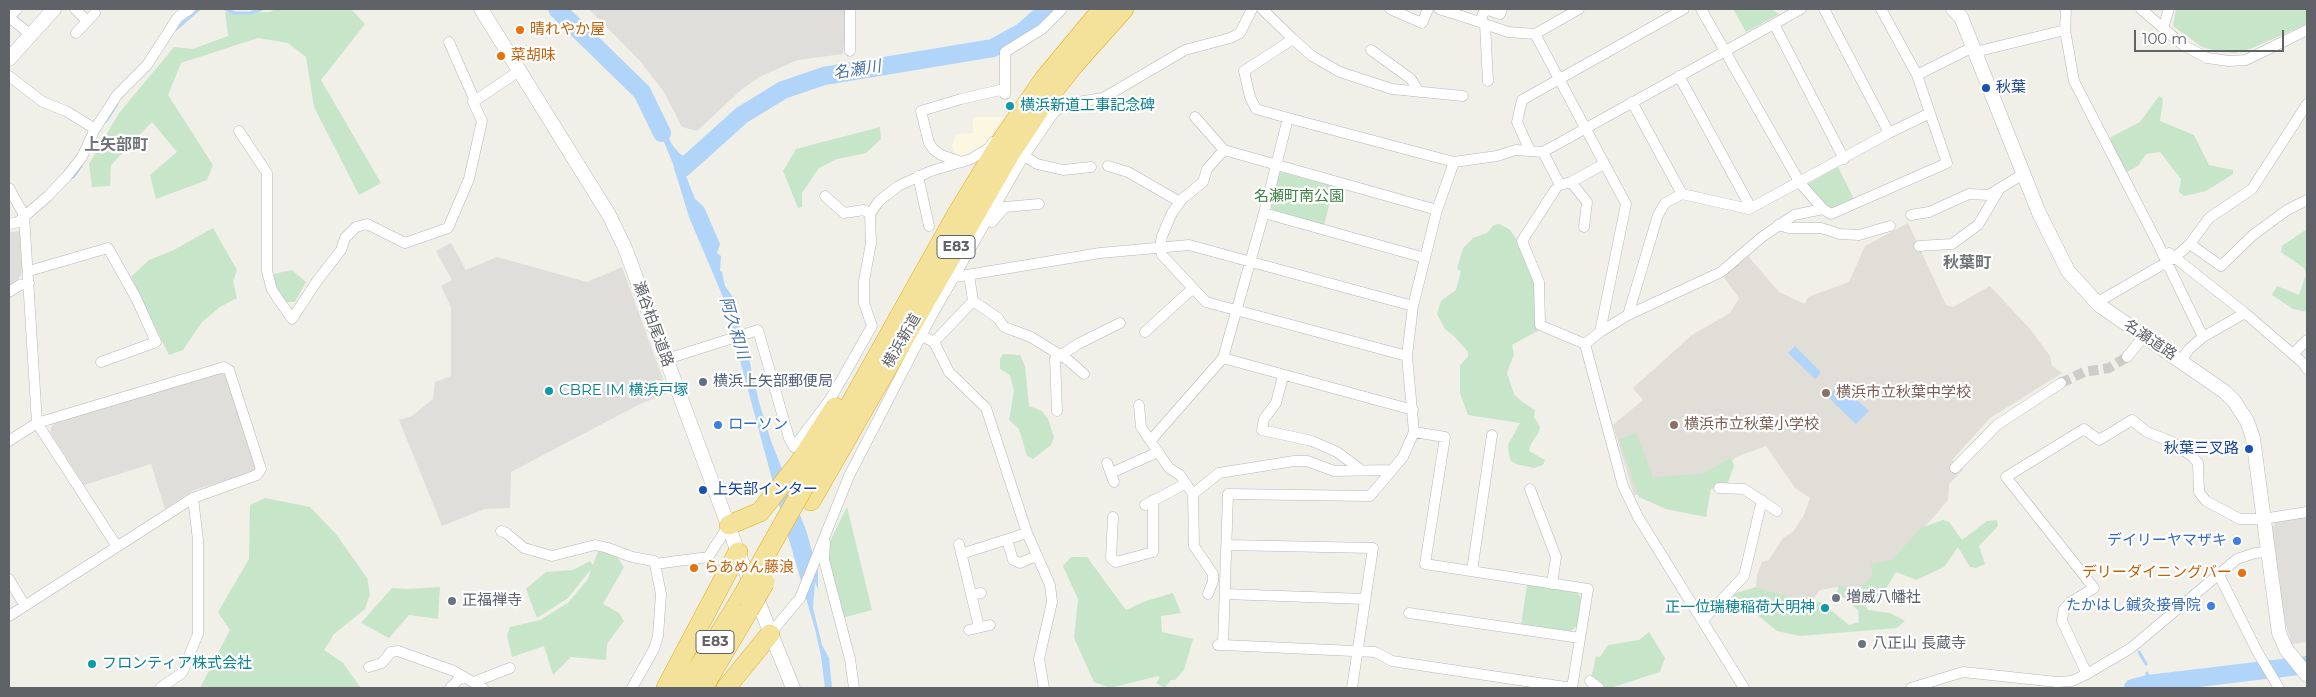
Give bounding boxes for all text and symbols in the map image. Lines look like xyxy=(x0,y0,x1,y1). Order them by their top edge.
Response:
scale bar xyxy=(2136,20,2286,52)
place label: 晴れやか屋 xyxy=(530,21,605,39)
marker: 晴れやか屋 xyxy=(514,24,526,36)
text: 100 m xyxy=(2142,29,2187,48)
place label: 菜胡味 xyxy=(511,47,556,65)
marker: 菜胡味 xyxy=(495,50,507,62)
water label: 名瀬川 xyxy=(832,57,882,83)
place label: 秋葉 xyxy=(1996,79,2026,97)
marker: 秋葉 xyxy=(1980,82,1992,94)
place label: 横浜新道工事記念碑 xyxy=(1020,97,1155,115)
marker: 横浜新道工事記念碑 xyxy=(1004,100,1016,112)
district label: 上矢部町 xyxy=(84,135,148,155)
park label: 名瀬町南公園 xyxy=(1254,188,1344,206)
road number: E83 xyxy=(937,236,975,258)
district label: 秋葉町 xyxy=(1943,253,1991,273)
street label: 瀬谷柏尾道路 xyxy=(629,279,677,369)
water label: 阿久和川 xyxy=(715,295,753,361)
street label: 横浜新道 xyxy=(879,311,925,371)
street label: 名瀬道路 xyxy=(2120,316,2180,364)
place label: 横浜上矢部郵便局 xyxy=(713,373,833,391)
marker: 横浜上矢部郵便局 xyxy=(697,376,709,388)
place label: CBRE IM 横浜戸塚 xyxy=(559,382,689,400)
place label: 横浜市立秋葉中学校 xyxy=(1836,384,1971,402)
marker: CBRE IM 横浜戸塚 xyxy=(543,385,555,397)
marker: 横浜市立秋葉中学校 xyxy=(1820,387,1832,399)
place label: ローソン xyxy=(728,416,788,434)
place label: 横浜市立秋葉小学校 xyxy=(1684,416,1819,434)
marker: ローソン xyxy=(712,419,724,431)
marker: 横浜市立秋葉小学校 xyxy=(1668,419,1680,431)
place label: 秋葉三叉路 xyxy=(2164,440,2239,458)
marker: 秋葉三叉路 xyxy=(2243,443,2255,455)
place label: 上矢部インター xyxy=(713,481,818,499)
marker: 上矢部インター xyxy=(697,484,709,496)
place label: デイリーヤマザキ xyxy=(2107,532,2227,550)
marker: デイリーヤマザキ xyxy=(2231,535,2243,547)
place label: らあめん藤浪 xyxy=(704,559,794,577)
marker: らあめん藤浪 xyxy=(688,562,700,574)
place label: デリーダイニングバー xyxy=(2082,564,2232,582)
marker: デリーダイニングバー xyxy=(2236,567,2248,579)
place label: 増威八幡社 xyxy=(1846,589,1921,607)
place label: 正福禅寺 xyxy=(462,592,522,610)
marker: 増威八幡社 xyxy=(1830,592,1842,604)
marker: 正福禅寺 xyxy=(446,595,458,607)
place label: たかはし鍼灸接骨院 xyxy=(2066,597,2201,615)
place label: 正一位瑞穂稲荷大明神 xyxy=(1665,599,1815,617)
marker: たかはし鍼灸接骨院 xyxy=(2205,600,2217,612)
marker: 正一位瑞穂稲荷大明神 xyxy=(1819,602,1831,614)
road number: E83 xyxy=(696,630,734,654)
place label: 八正山 長蔵寺 xyxy=(1872,635,1966,653)
marker: 八正山 長蔵寺 xyxy=(1856,638,1868,650)
place label: フロンティア株式会社 xyxy=(102,655,252,673)
marker: フロンティア株式会社 xyxy=(86,658,98,670)

